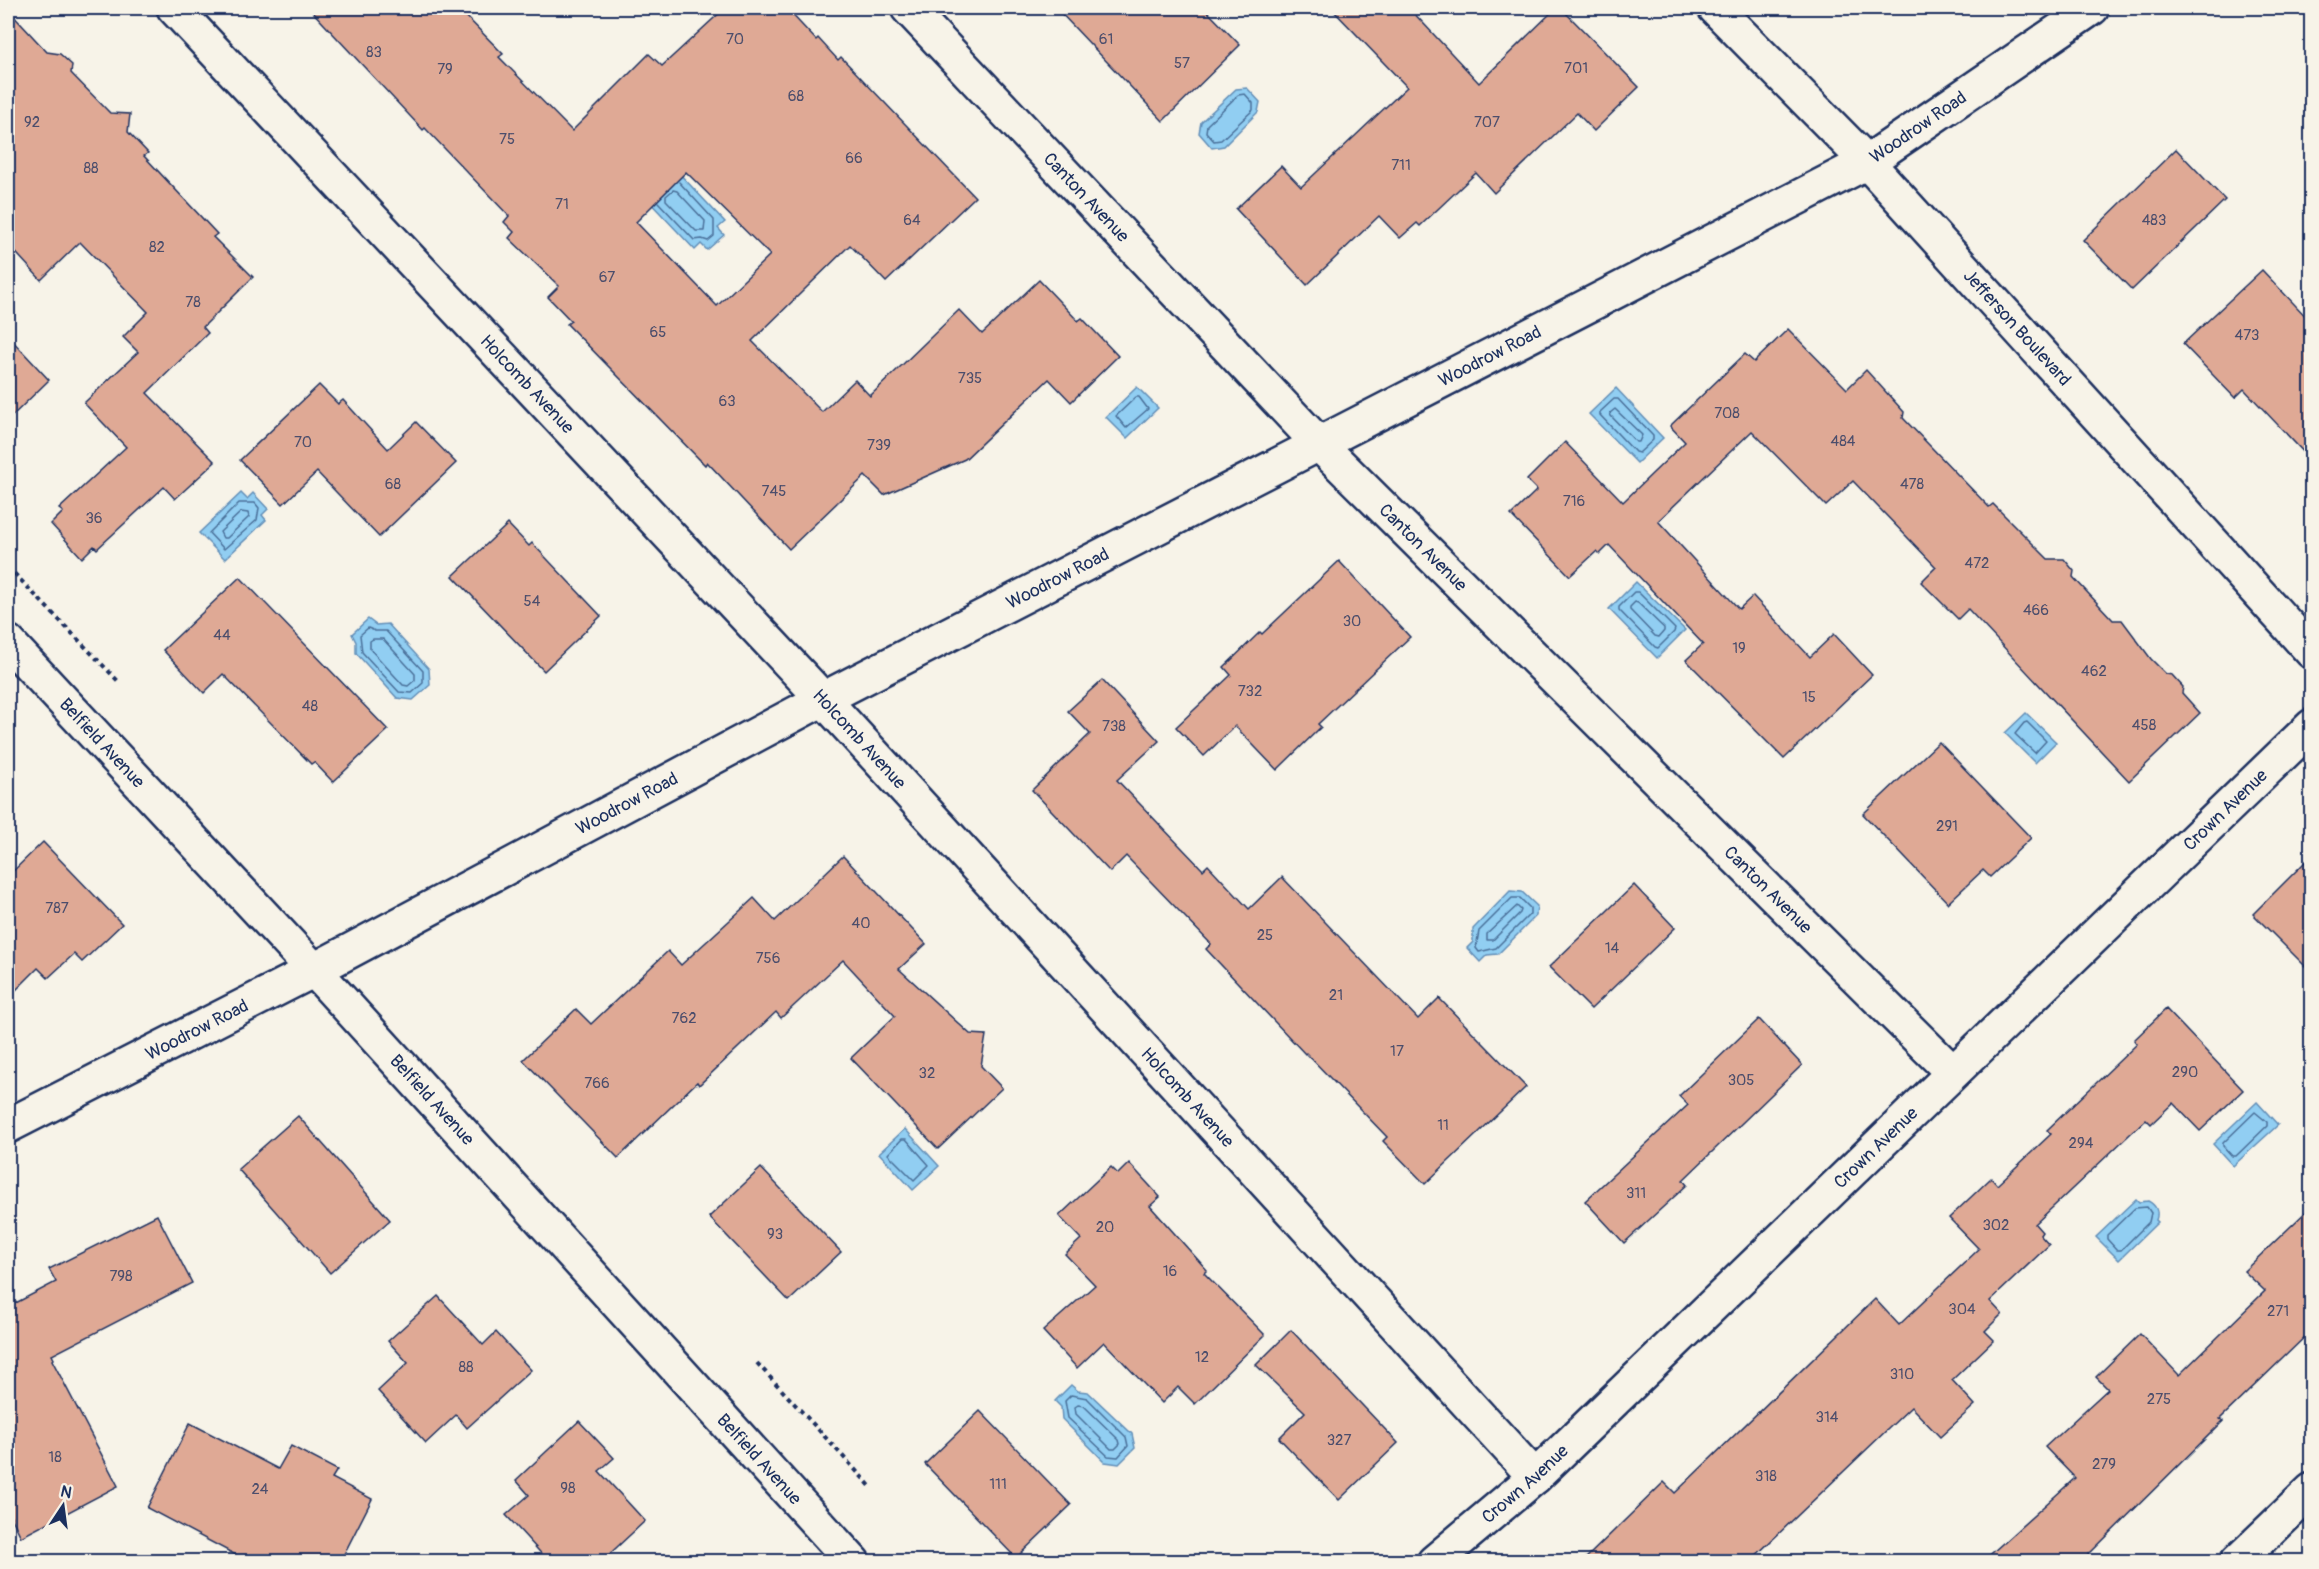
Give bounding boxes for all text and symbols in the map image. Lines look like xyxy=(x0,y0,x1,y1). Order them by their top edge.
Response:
house number: 70 xyxy=(726,30,744,49)
house number: 61 xyxy=(1099,30,1113,49)
house number: 83 xyxy=(366,43,382,62)
house number: 57 xyxy=(1174,54,1190,73)
house number: 701 xyxy=(1564,59,1588,78)
house number: 79 xyxy=(437,60,453,79)
street label: Woodrow Road xyxy=(1865,86,1971,169)
house number: 68 xyxy=(788,87,805,106)
house number: 92 xyxy=(24,113,40,132)
house number: 707 xyxy=(1474,113,1500,132)
house number: 75 xyxy=(499,130,515,149)
street label: Canton Avenue xyxy=(1038,148,1134,247)
house number: 66 xyxy=(845,149,863,168)
house number: 711 xyxy=(1391,156,1411,175)
house number: 88 xyxy=(83,159,99,178)
house number: 71 xyxy=(555,195,569,214)
house number: 64 xyxy=(903,211,921,230)
house number: 483 xyxy=(2142,211,2166,230)
house number: 82 xyxy=(149,238,165,257)
street label: Jefferson Boulevard xyxy=(1958,265,2076,391)
house number: 67 xyxy=(599,268,615,287)
house number: 78 xyxy=(185,293,201,312)
street label: Woodrow Road xyxy=(1435,320,1545,392)
house number: 65 xyxy=(650,323,666,342)
house number: 473 xyxy=(2234,326,2260,345)
street label: Holcomb Avenue xyxy=(475,330,579,439)
house number: 735 xyxy=(958,369,982,388)
house number: 63 xyxy=(718,392,736,411)
house number: 708 xyxy=(1714,404,1740,423)
house number: 484 xyxy=(1831,432,1856,451)
house number: 70 xyxy=(294,433,312,452)
house number: 739 xyxy=(867,436,891,455)
house number: 68 xyxy=(385,475,402,494)
house number: 478 xyxy=(1900,475,1925,494)
house number: 745 xyxy=(762,482,786,501)
house number: 716 xyxy=(1563,492,1585,511)
street label: Canton Avenue xyxy=(1374,499,1472,597)
house number: 36 xyxy=(85,509,103,528)
street label: Woodrow Road xyxy=(1003,543,1113,615)
house number: 472 xyxy=(1964,554,1990,573)
house number: 54 xyxy=(524,592,541,611)
house number: 466 xyxy=(2023,601,2049,620)
house number: 30 xyxy=(1343,612,1361,631)
house number: 44 xyxy=(213,626,231,645)
house number: 19 xyxy=(1732,639,1746,658)
house number: 462 xyxy=(2081,662,2107,681)
house number: 732 xyxy=(1238,682,1262,701)
street label: Holcomb Avenue xyxy=(807,684,911,794)
house number: 15 xyxy=(1802,688,1816,707)
street label: Belfield Avenue xyxy=(54,693,150,793)
house number: 48 xyxy=(302,697,319,716)
house number: 458 xyxy=(2132,716,2157,735)
house number: 738 xyxy=(1102,717,1126,736)
street label: Crown Avenue xyxy=(2179,764,2273,856)
street label: Woodrow Road xyxy=(572,767,682,840)
house number: 291 xyxy=(1936,817,1958,836)
street label: Canton Avenue xyxy=(1719,841,1817,939)
house number: 787 xyxy=(45,899,69,918)
house number: 40 xyxy=(852,914,870,933)
house number: 25 xyxy=(1257,926,1273,945)
house number: 14 xyxy=(1605,939,1620,958)
house number: 756 xyxy=(756,949,780,968)
house number: 21 xyxy=(1329,986,1343,1005)
street label: Woodrow Road xyxy=(142,994,252,1066)
house number: 762 xyxy=(671,1009,697,1028)
house number: 17 xyxy=(1390,1042,1404,1061)
street label: Holcomb Avenue xyxy=(1136,1043,1239,1153)
street label: Belfield Avenue xyxy=(384,1050,479,1150)
house number: 290 xyxy=(2172,1063,2198,1082)
house number: 32 xyxy=(919,1064,935,1083)
house number: 305 xyxy=(1728,1071,1754,1090)
house number: 766 xyxy=(584,1074,610,1093)
street label: Crown Avenue xyxy=(1829,1102,1923,1194)
house number: 11 xyxy=(1437,1116,1449,1135)
house number: 294 xyxy=(2069,1134,2094,1153)
house number: 311 xyxy=(1626,1184,1646,1203)
house number: 302 xyxy=(1982,1216,2010,1235)
house number: 20 xyxy=(1096,1218,1114,1237)
house number: 93 xyxy=(767,1225,783,1244)
house number: 16 xyxy=(1163,1262,1177,1281)
house number: 798 xyxy=(109,1267,133,1286)
house number: 304 xyxy=(1948,1300,1976,1319)
house number: 271 xyxy=(2267,1302,2289,1321)
house number: 12 xyxy=(1195,1348,1209,1367)
house number: 88 xyxy=(458,1358,474,1377)
house number: 310 xyxy=(1890,1365,1914,1384)
house number: 275 xyxy=(2147,1390,2171,1409)
house number: 314 xyxy=(1816,1408,1839,1427)
street label: Belfield Avenue xyxy=(712,1409,806,1510)
house number: 327 xyxy=(1327,1431,1351,1450)
street label: Crown Avenue xyxy=(1477,1440,1574,1529)
house number: 18 xyxy=(48,1448,62,1467)
house number: 279 xyxy=(2092,1455,2116,1474)
house number: 318 xyxy=(1755,1467,1777,1486)
house number: 111 xyxy=(989,1475,1007,1494)
north arrow xyxy=(33,1476,93,1536)
house number: 98 xyxy=(560,1479,576,1498)
house number: 24 xyxy=(251,1480,269,1499)
text: N xyxy=(59,1481,74,1503)

